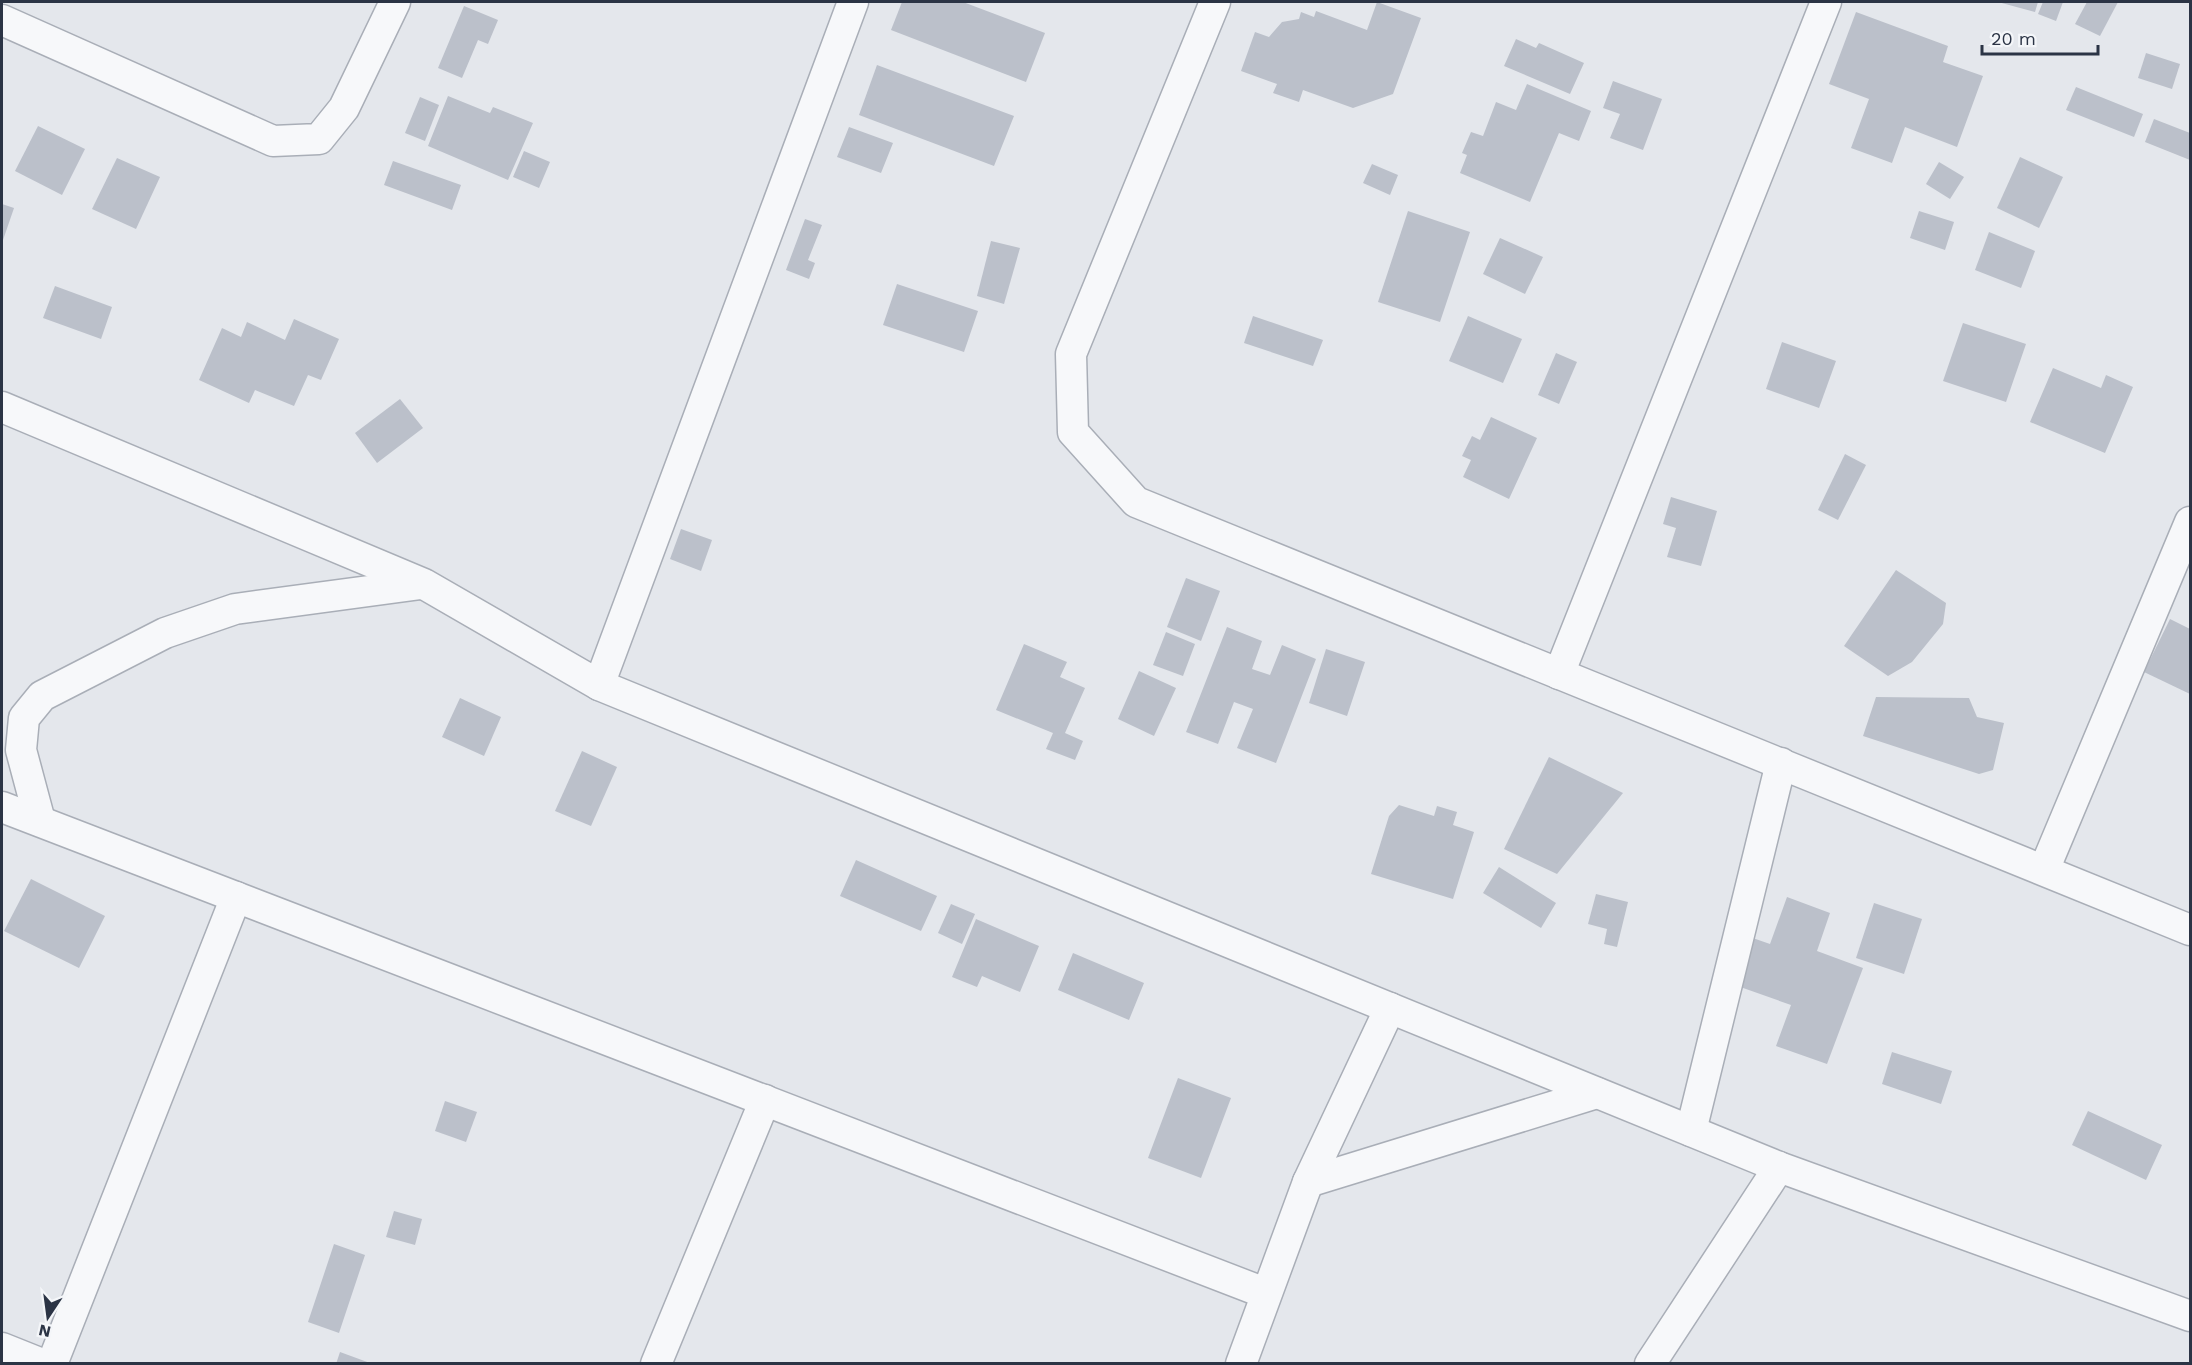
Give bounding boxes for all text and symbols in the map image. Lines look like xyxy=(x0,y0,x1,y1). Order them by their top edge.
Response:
scale bar xyxy=(1982,18,2098,56)
text: 20 m xyxy=(1991,28,2036,49)
north arrow xyxy=(18,1287,78,1347)
text: N xyxy=(37,1321,53,1342)

